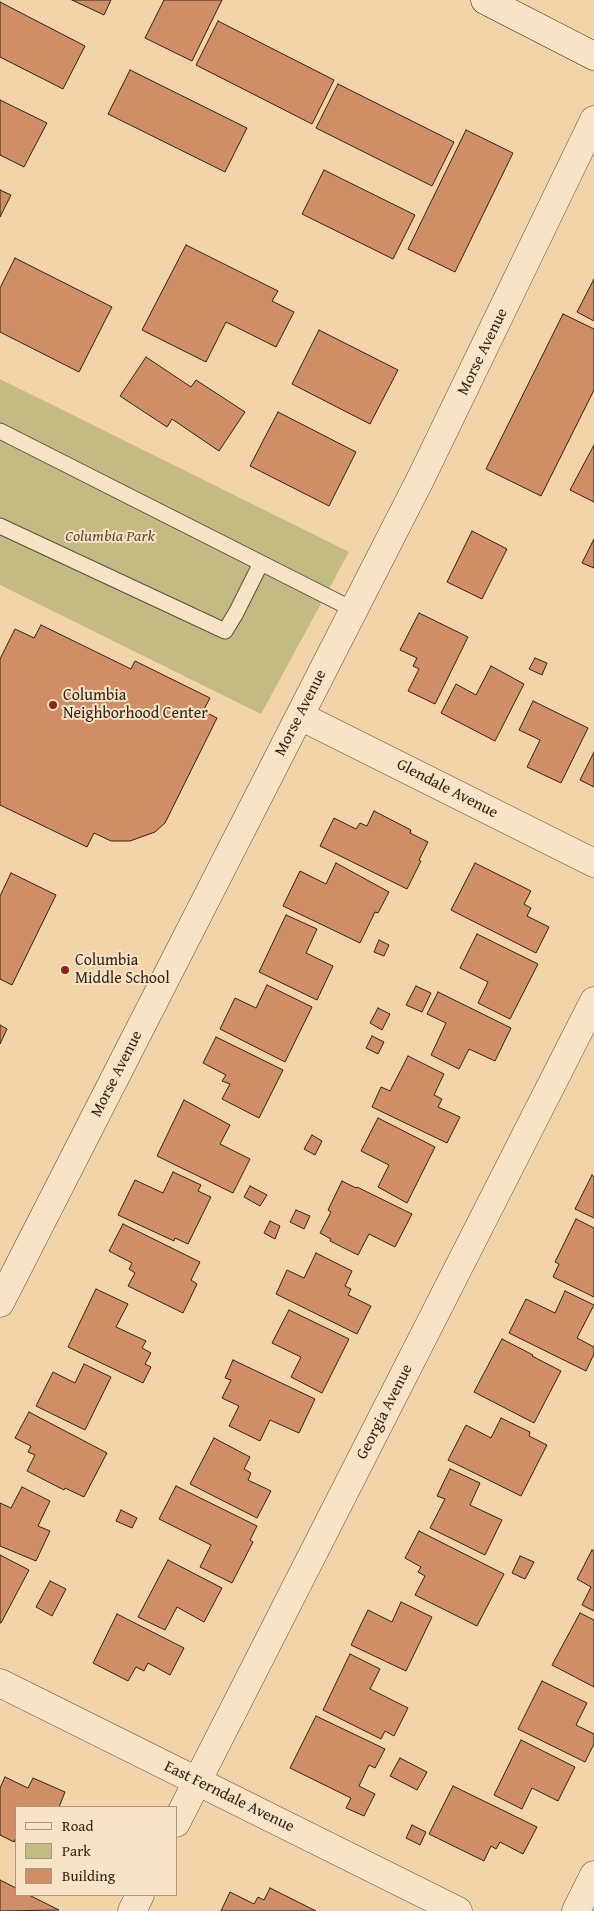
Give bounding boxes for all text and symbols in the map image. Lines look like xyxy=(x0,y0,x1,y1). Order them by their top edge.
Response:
street label: Morse Avenue xyxy=(454,305,512,399)
park label: Columbia Park xyxy=(65,527,155,547)
street label: Morse Avenue xyxy=(271,667,331,759)
place label: Columbia Neighborhood Center xyxy=(63,686,208,724)
marker: Columbia Neighborhood Center xyxy=(47,699,59,711)
street label: Glendale Avenue xyxy=(393,755,501,823)
place label: Columbia Middle School xyxy=(75,951,170,989)
marker: Columbia Middle School xyxy=(59,964,71,976)
street label: Morse Avenue xyxy=(87,1028,147,1120)
street label: Georgia Avenue xyxy=(353,1361,417,1463)
street label: East Ferndale Avenue xyxy=(161,1757,297,1837)
legend xyxy=(15,1806,178,1896)
text: Road xyxy=(62,1815,93,1836)
text: Park xyxy=(62,1840,91,1861)
text: Building xyxy=(62,1865,115,1886)

